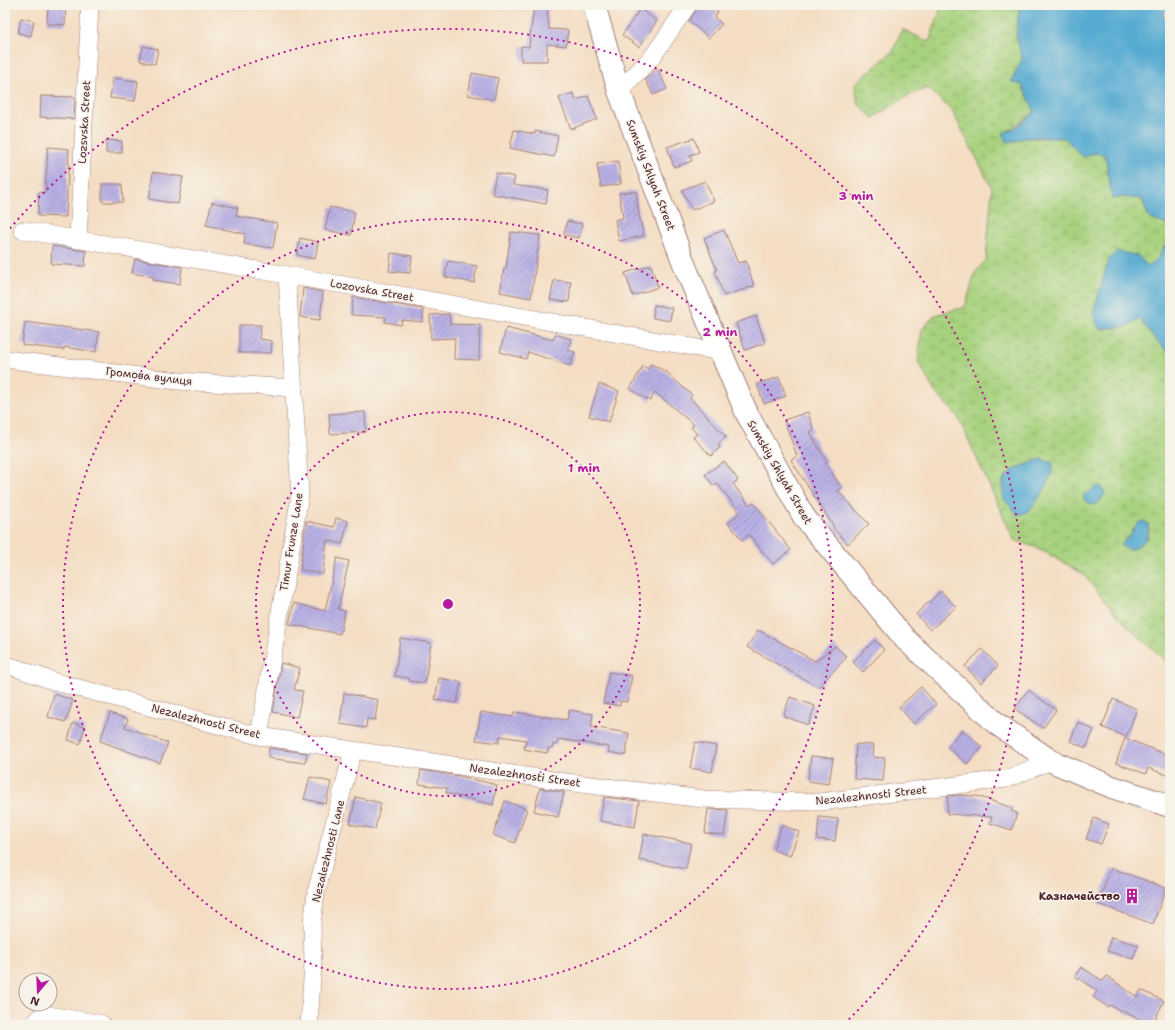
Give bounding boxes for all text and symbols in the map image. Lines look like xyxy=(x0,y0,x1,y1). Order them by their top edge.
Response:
street label: Lozsvska Street xyxy=(75,80,94,164)
street label: Sumskiy Shlyah Street xyxy=(622,117,679,233)
text: 3 min xyxy=(839,188,874,204)
street label: Lozovska Street xyxy=(329,276,415,305)
text: 2 min xyxy=(703,324,738,340)
street label: Громова вулиця xyxy=(105,364,193,389)
street label: Sumskiy Shlyah Street xyxy=(744,417,816,527)
text: 1 min xyxy=(568,460,600,476)
street label: Timur Frunze Lane xyxy=(276,492,307,592)
centre of rings xyxy=(441,597,455,611)
street label: Nezalezhnosti Street xyxy=(150,701,262,742)
street label: Nezalezhnosti Street xyxy=(468,760,582,791)
street label: Nezalezhnosti Street xyxy=(815,782,928,809)
street label: Nezalezhnosti Lane xyxy=(308,798,349,904)
building icon: Казначейство xyxy=(1123,887,1141,905)
place label: Казначейство xyxy=(1039,889,1120,904)
north arrow xyxy=(18,972,58,1012)
text: N xyxy=(28,992,41,1009)

